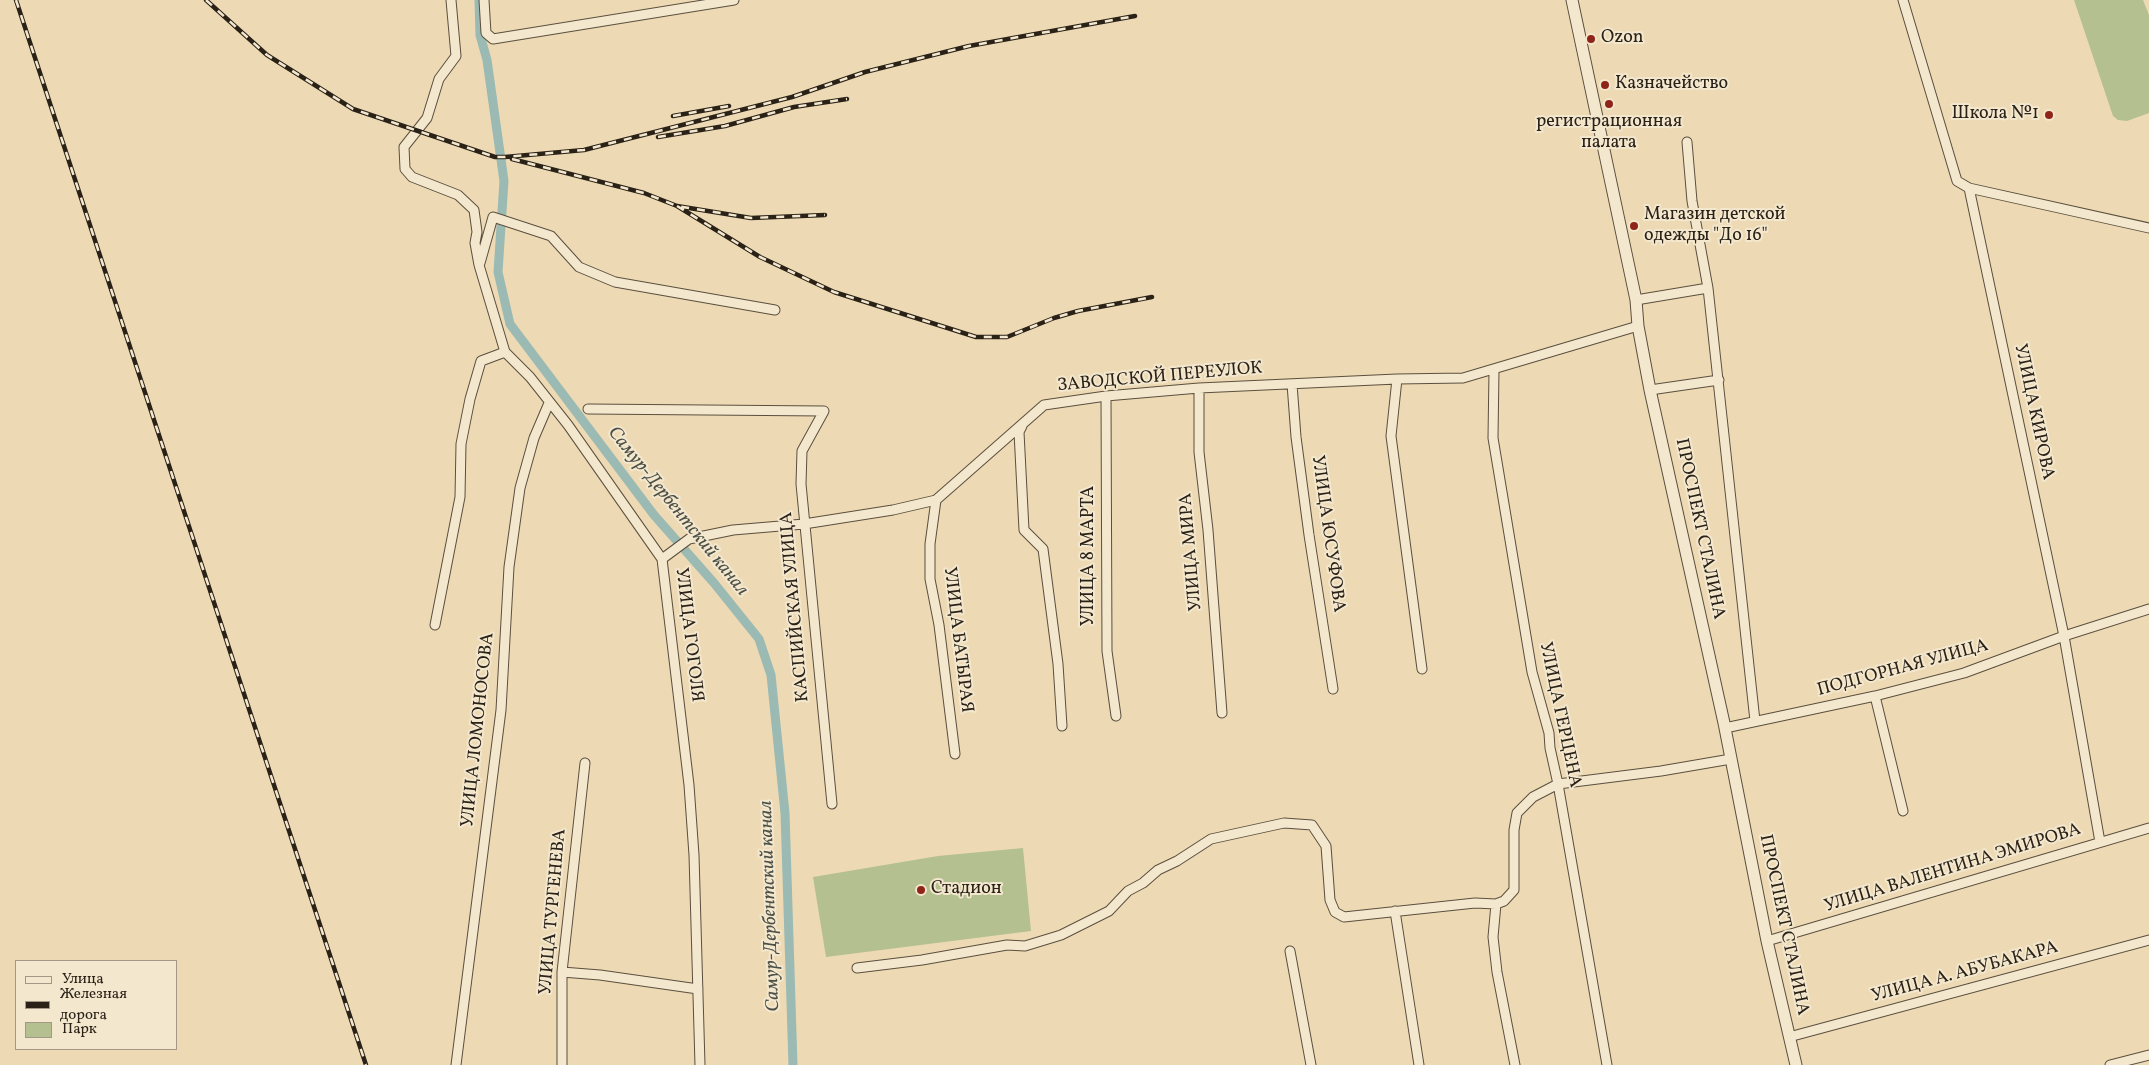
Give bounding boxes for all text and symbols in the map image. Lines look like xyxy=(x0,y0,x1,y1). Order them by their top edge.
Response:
place label: Ozon xyxy=(1601,28,1643,50)
marker: Ozon xyxy=(1585,33,1597,45)
place label: Казначейство xyxy=(1615,74,1728,96)
marker: Казначейство xyxy=(1599,79,1611,91)
marker: регистрационная палата xyxy=(1603,98,1615,110)
place label: Школа №1 xyxy=(1952,104,2039,126)
marker: Школа №1 xyxy=(2043,109,2055,121)
place label: регистрационная палата xyxy=(1536,112,1682,154)
place label: Магазин детской одежды "До 16" xyxy=(1644,205,1785,248)
marker: Магазин детской одежды "До 16" xyxy=(1628,220,1640,232)
street label: УЛИЦА КИРОВА xyxy=(2008,342,2058,482)
street label: ЗАВОДСКОЙ ПЕРЕУЛОК xyxy=(1057,358,1263,398)
water label: Самур-Дербентский канал xyxy=(602,423,752,601)
street label: ПРОСПЕКТ СТАЛИНА xyxy=(1669,436,1729,622)
street label: УЛИЦА ЮСУФОВА xyxy=(1305,454,1349,614)
street label: УЛИЦА 8 МАРТА xyxy=(1079,486,1101,626)
street label: УЛИЦА МИРА xyxy=(1176,492,1208,612)
street label: КАСПИЙСКАЯ УЛИЦА xyxy=(777,511,815,703)
street label: УЛИЦА БАТЫРАЯ xyxy=(937,566,977,714)
street label: УЛИЦА ГОГОЛЯ xyxy=(669,567,707,703)
street label: УЛИЦА ЛОМОНОСОВА xyxy=(458,632,500,828)
street label: ПОДГОРНАЯ УЛИЦА xyxy=(1815,636,1991,702)
street label: УЛИЦА ГЕРЦЕНА xyxy=(1533,640,1585,790)
water label: Самур-Дербентский канал xyxy=(756,800,786,1012)
street label: УЛИЦА ВАЛЕНТИНА ЭМИРОВА xyxy=(1822,820,2084,918)
street label: УЛИЦА ТУРГЕНЕВА xyxy=(536,828,572,996)
street label: ПРОСПЕКТ СТАЛИНА xyxy=(1753,832,1813,1018)
place label: Стадион xyxy=(931,879,1002,901)
marker: Стадион xyxy=(915,884,927,896)
street label: УЛИЦА А. АБУБАКАРА xyxy=(1869,938,2061,1008)
legend xyxy=(15,960,178,1050)
text: Улица xyxy=(62,969,104,990)
text: Железная дорога xyxy=(60,984,127,1026)
text: Парк xyxy=(62,1019,97,1040)

